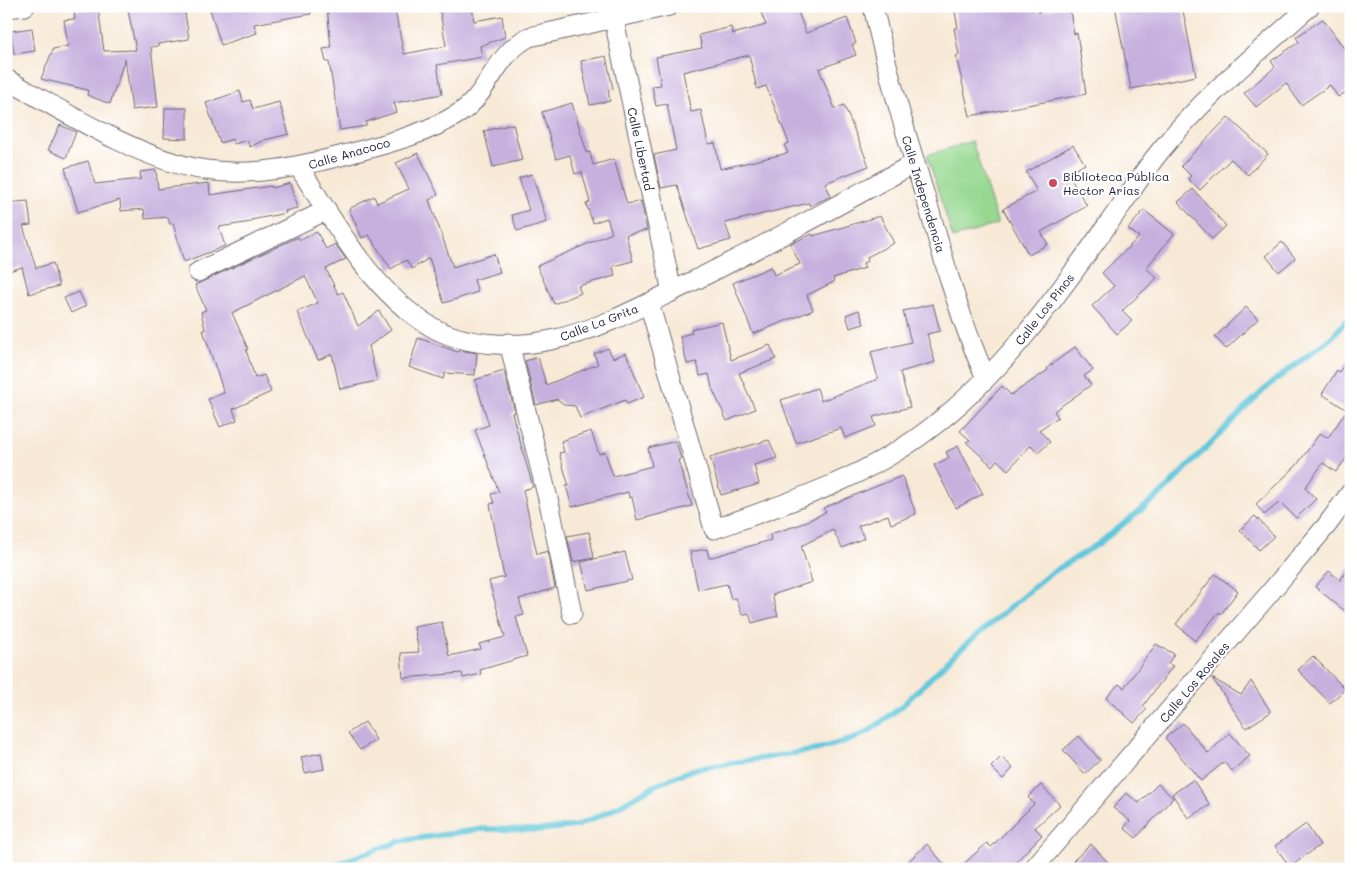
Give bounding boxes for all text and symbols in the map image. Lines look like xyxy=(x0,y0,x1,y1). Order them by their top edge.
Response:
street label: Calle Libertad xyxy=(624,106,658,193)
street label: Calle Independencia xyxy=(899,133,949,255)
street label: Calle Anacoco xyxy=(306,134,392,172)
place label: Biblioteca Pública Hector Arias xyxy=(1063,168,1169,198)
marker: Biblioteca Pública Hector Arias xyxy=(1047,177,1059,189)
street label: Calle Los Pinos xyxy=(1011,270,1077,348)
street label: Calle La Grita xyxy=(558,300,640,344)
street label: Calle Los Rosales xyxy=(1155,638,1233,726)

